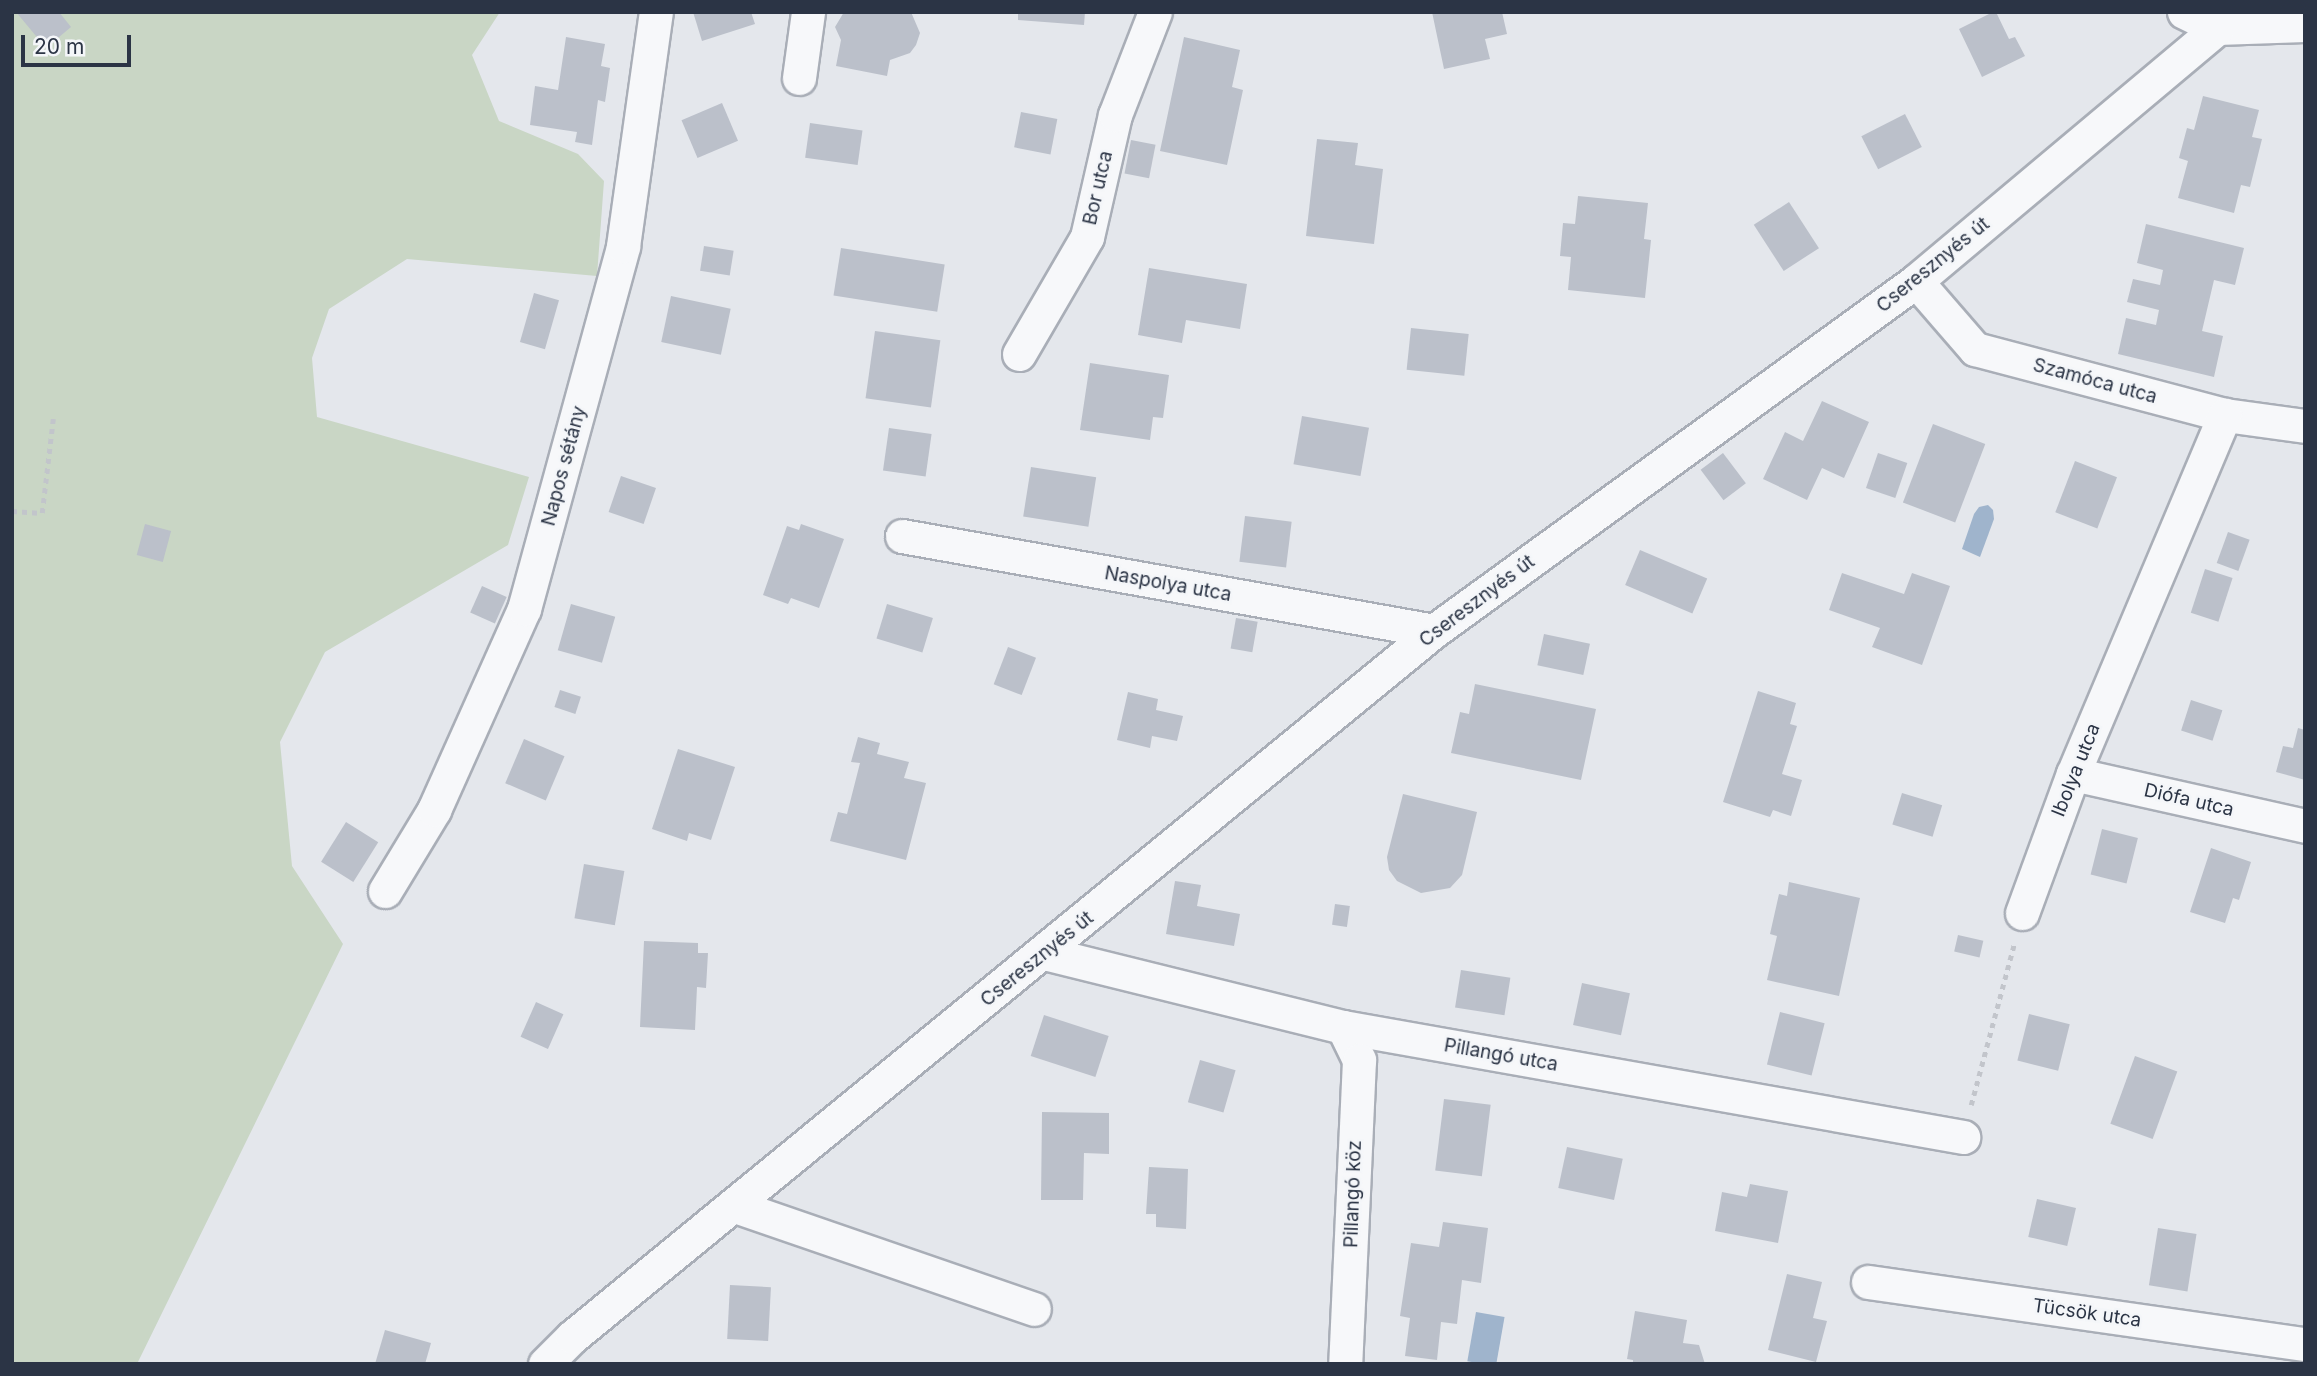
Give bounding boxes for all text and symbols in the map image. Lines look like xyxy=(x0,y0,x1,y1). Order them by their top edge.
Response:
scale bar xyxy=(24,21,135,65)
text: 20 m xyxy=(34,34,84,59)
street label: Bor utca xyxy=(1078,149,1118,227)
street label: Cseresznyés út xyxy=(1872,213,1994,317)
street label: Szamóca utca xyxy=(2031,353,2159,409)
street label: Napos sétány xyxy=(537,404,591,528)
street label: Cseresznyés út xyxy=(1415,550,1539,652)
street label: Naspolya utca xyxy=(1103,562,1233,606)
street label: Ibolya utca xyxy=(2047,720,2105,820)
street label: Diófa utca xyxy=(2142,779,2236,821)
street label: Cseresznyés út xyxy=(976,907,1098,1011)
street label: Pillangó utca xyxy=(1442,1034,1560,1076)
street label: Pillangó köz xyxy=(1340,1140,1366,1248)
street label: Tücsök utca xyxy=(2031,1294,2143,1332)

